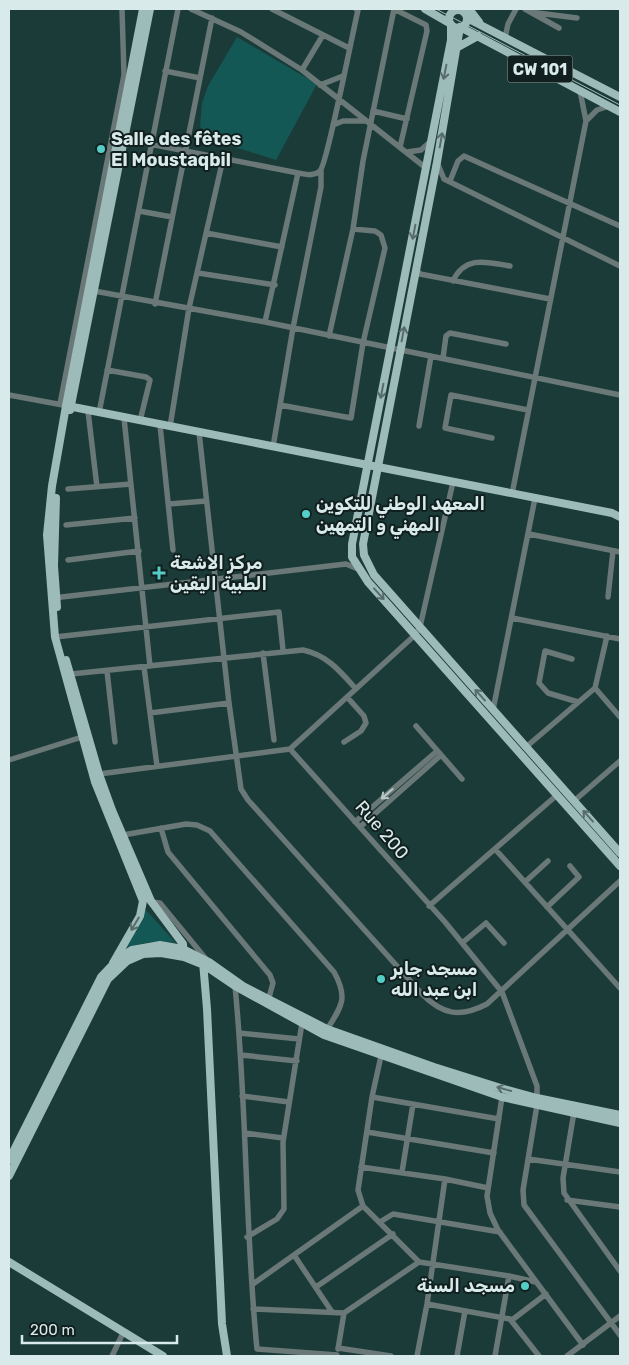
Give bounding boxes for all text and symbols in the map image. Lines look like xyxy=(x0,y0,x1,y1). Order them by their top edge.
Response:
road number: CW 101 xyxy=(508,56,572,82)
one-way arrow xyxy=(440,64,449,80)
place label: Salle des fêtes El Moustaqbil xyxy=(111,128,242,171)
one-way arrow xyxy=(437,132,447,148)
marker: Salle des fêtes El Moustaqbil xyxy=(95,143,107,155)
one-way arrow xyxy=(409,223,418,239)
one-way arrow xyxy=(399,326,409,342)
one-way arrow xyxy=(377,382,386,398)
place label: المعهد الوطني للتكوين المهني و التمهين xyxy=(316,493,485,539)
marker: المعهد الوطني للتكوين المهني و التمهين xyxy=(300,508,312,520)
place label: مركز الاشعة الطبية اليقين xyxy=(170,552,267,595)
marker: مركز الاشعة الطبية اليقين xyxy=(152,566,166,580)
one-way arrow xyxy=(373,588,384,601)
one-way arrow xyxy=(474,688,486,701)
one-way arrow xyxy=(381,788,394,799)
street label: Rue 200 xyxy=(351,796,413,864)
one-way arrow xyxy=(582,810,594,823)
one-way arrow xyxy=(130,917,140,931)
place label: مسجد جابر ابن عبد الله xyxy=(390,958,478,1001)
marker: مسجد جابر ابن عبد الله xyxy=(375,973,387,985)
one-way arrow xyxy=(497,1083,513,1093)
place label: مسجد السنة xyxy=(417,1275,515,1297)
marker: مسجد السنة xyxy=(519,1280,531,1292)
scale bar xyxy=(22,1312,178,1344)
text: 200 m xyxy=(30,1321,75,1339)

